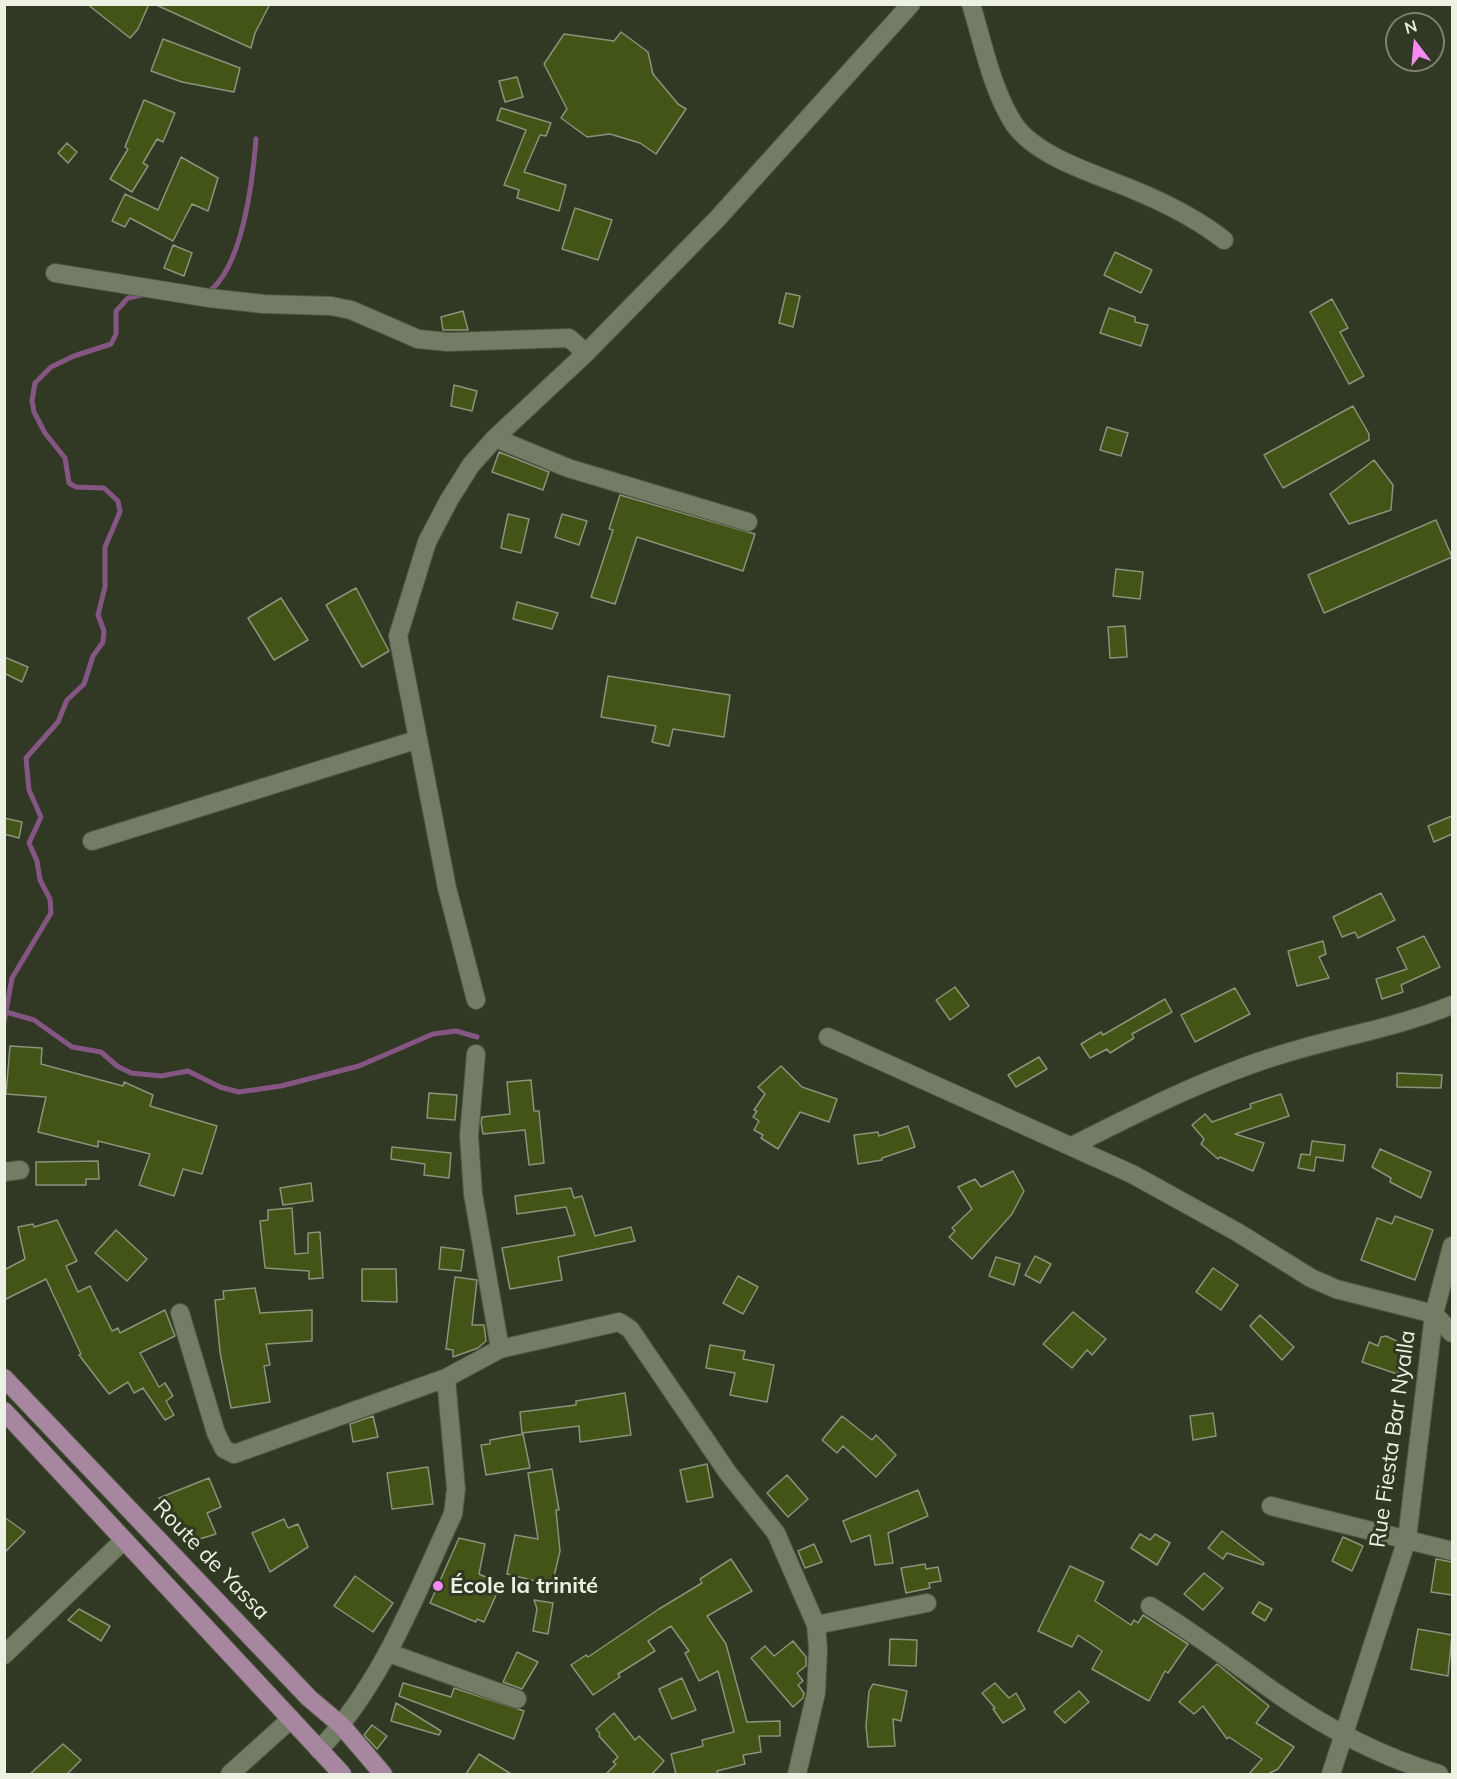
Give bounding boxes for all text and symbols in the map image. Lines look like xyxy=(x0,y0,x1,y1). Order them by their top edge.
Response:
north arrow xyxy=(1385,12,1445,72)
text: N xyxy=(1402,15,1419,38)
street label: Rue Fiesta Bar Nyalla xyxy=(1365,1329,1421,1549)
street label: Route de Yassa xyxy=(147,1495,275,1625)
place label: École la trinité xyxy=(450,1573,598,1599)
marker: École la trinité xyxy=(431,1579,445,1593)

